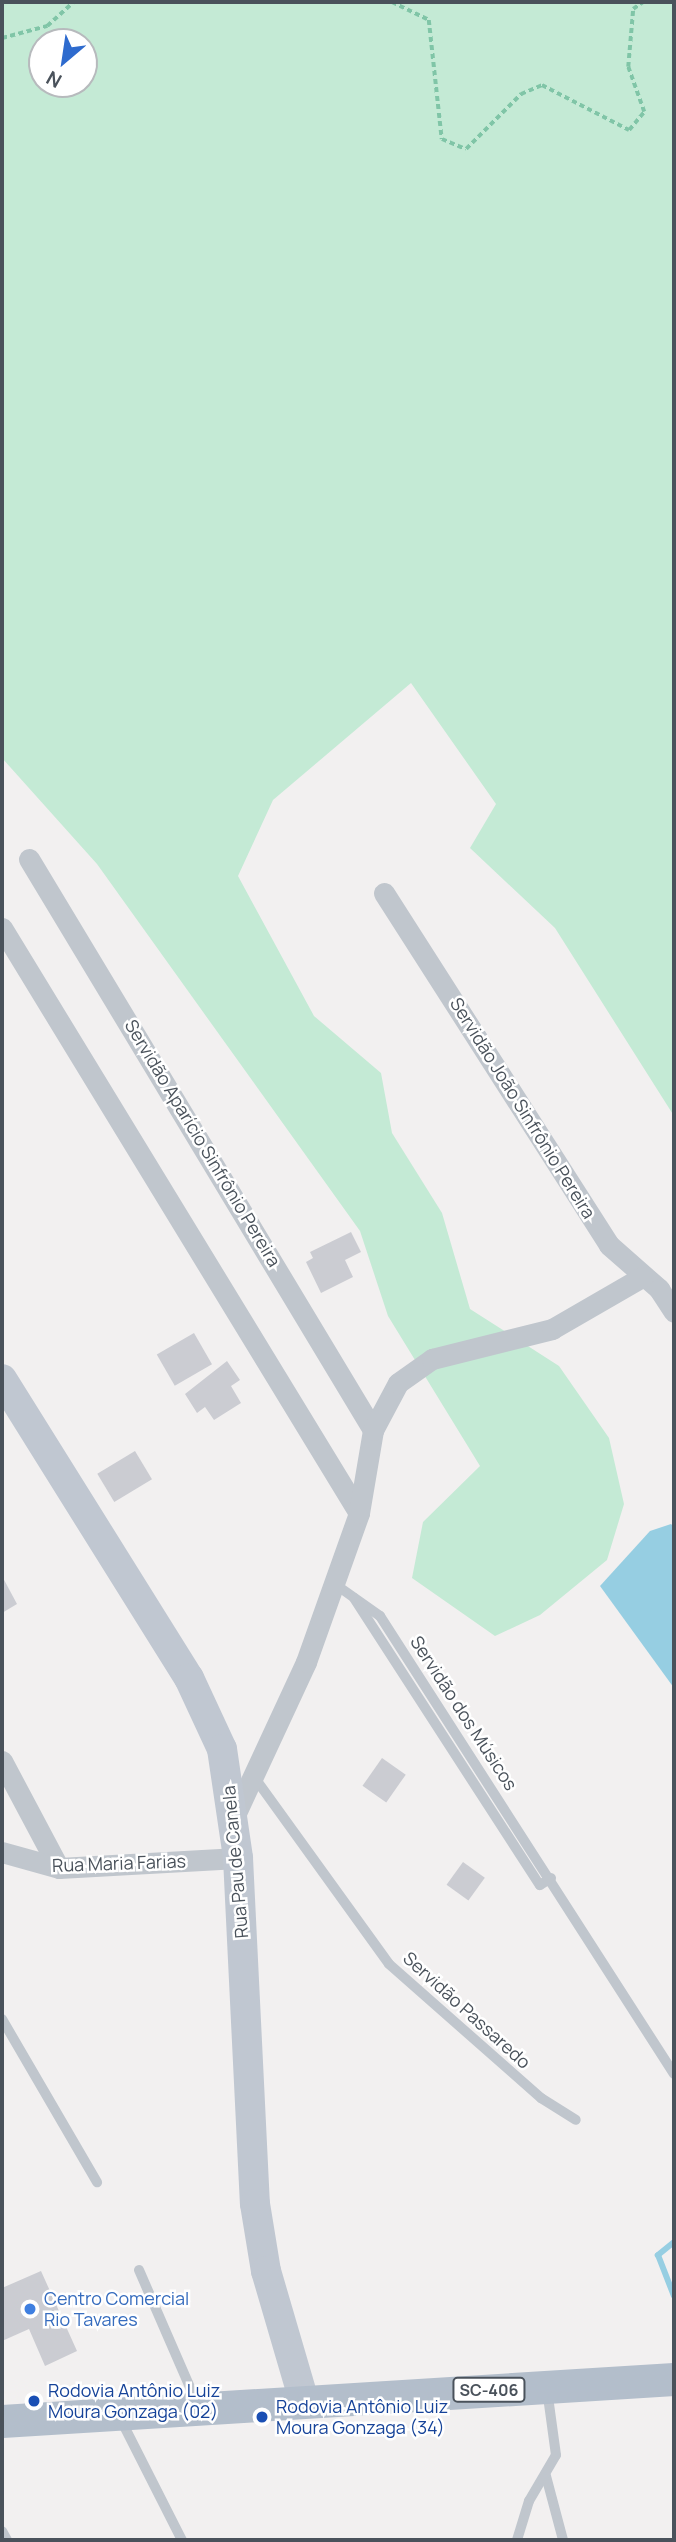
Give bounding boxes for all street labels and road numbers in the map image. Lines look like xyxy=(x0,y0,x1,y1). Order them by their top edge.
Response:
street label: Servidão João Sinfrônio Pereira xyxy=(446,993,600,1223)
street label: Servidão Aparício Sinfrônio Pereira xyxy=(121,1016,285,1270)
street label: Servidão dos Músicos xyxy=(406,1632,522,1794)
street label: Rua Pau de Canela xyxy=(218,1785,252,1939)
street label: Rua Maria Farias xyxy=(52,1850,186,1876)
street label: Servidão Passaredo xyxy=(399,1947,535,2073)
road number: SC-406 xyxy=(452,2378,526,2402)

